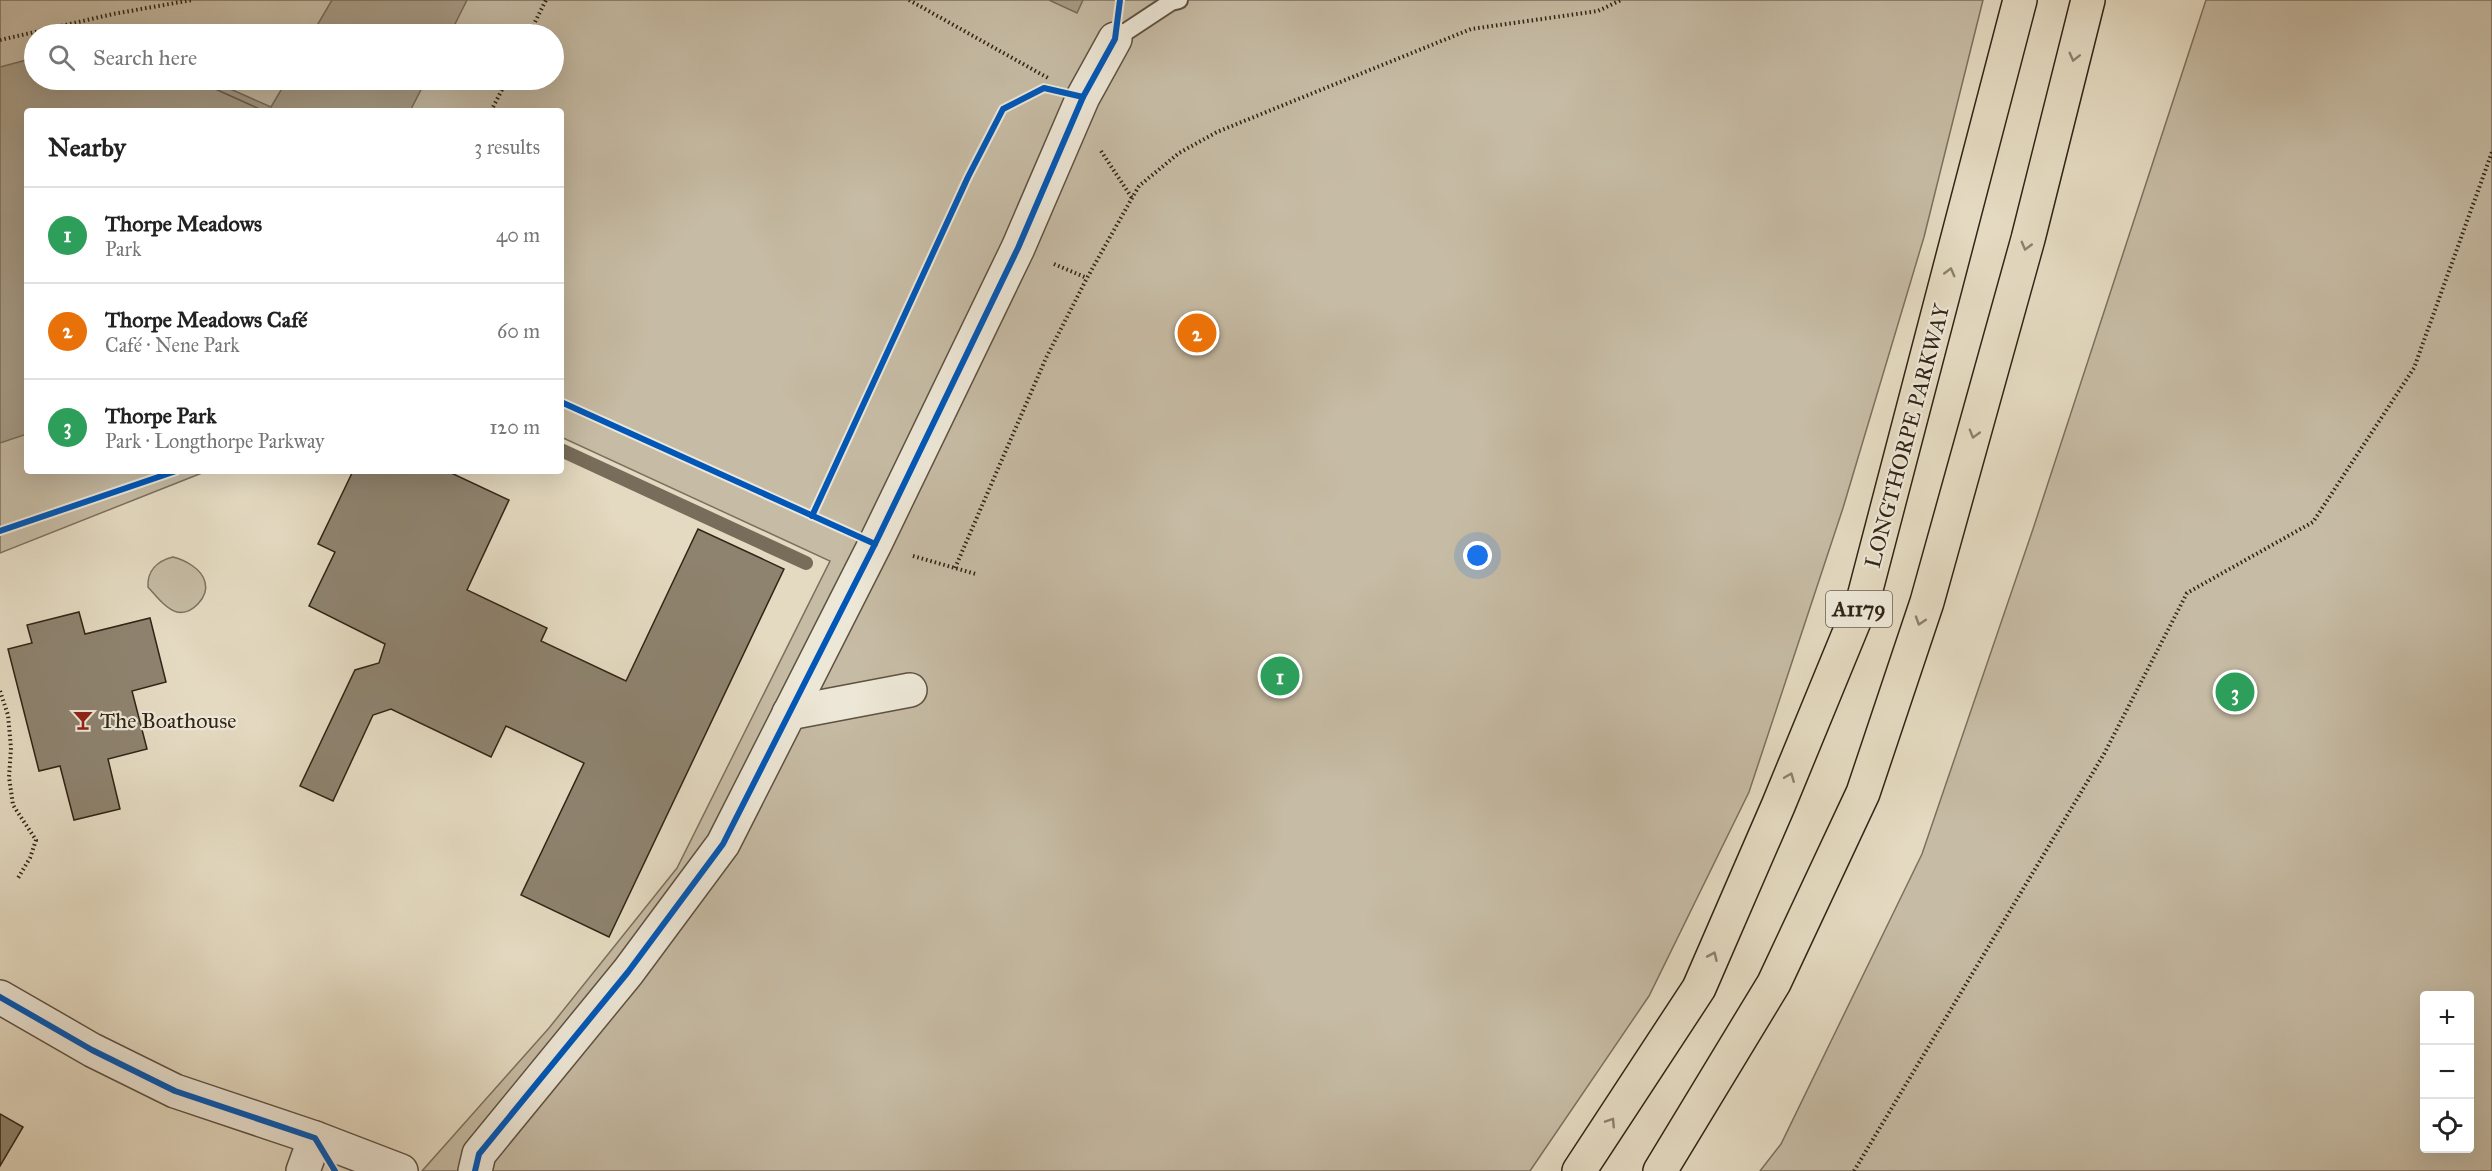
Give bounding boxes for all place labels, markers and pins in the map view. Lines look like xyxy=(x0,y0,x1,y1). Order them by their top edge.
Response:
pin: 2 xyxy=(1178,310,1216,356)
pin: 1 xyxy=(1260,654,1300,698)
pin: 3 xyxy=(2216,670,2254,714)
place label: The Boathouse xyxy=(100,707,236,734)
bar icon: The Boathouse xyxy=(71,708,95,732)

